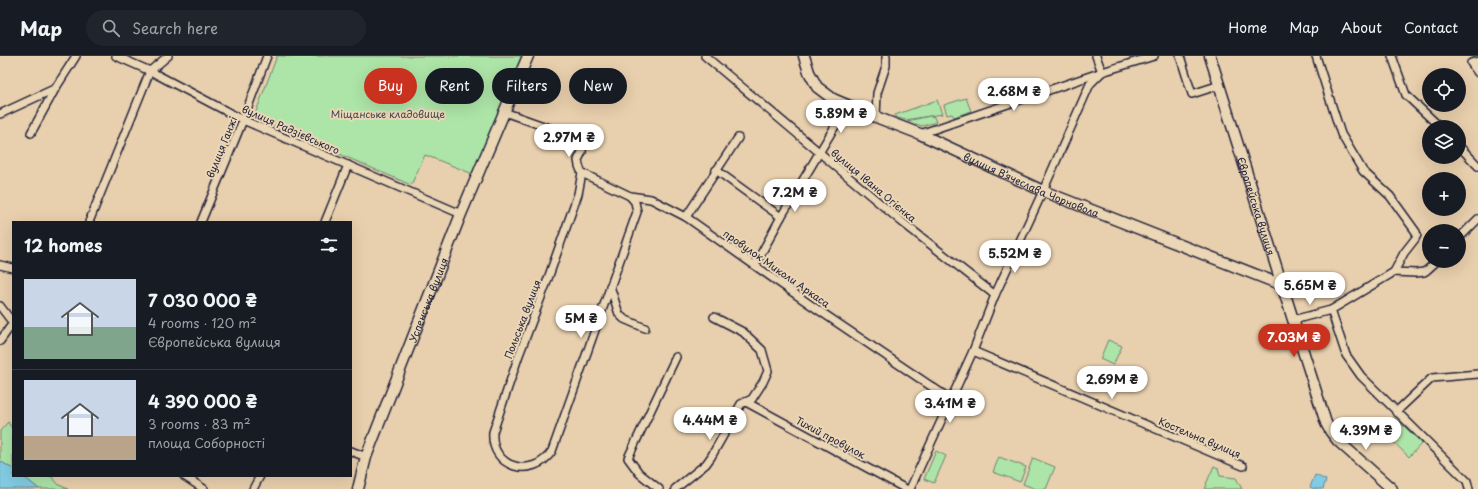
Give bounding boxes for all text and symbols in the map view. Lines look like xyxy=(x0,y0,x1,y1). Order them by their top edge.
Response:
search box xyxy=(86,10,366,46)
text: Map xyxy=(20,14,62,42)
text: Search here xyxy=(132,16,218,39)
icon: search xyxy=(100,17,122,39)
text: Home xyxy=(1228,17,1267,38)
text: Map xyxy=(1289,17,1319,38)
text: About xyxy=(1341,17,1382,38)
text: Contact xyxy=(1404,17,1458,38)
chip: Buy xyxy=(364,68,417,104)
chip: Rent xyxy=(425,68,484,104)
chip: Filters xyxy=(492,68,561,104)
chip: New xyxy=(569,68,627,104)
map controls xyxy=(1422,68,1466,268)
button: locate xyxy=(1422,68,1466,112)
pin: 2.68M ₴ xyxy=(977,78,1051,112)
text: 2.68M ₴ xyxy=(987,81,1041,100)
pin: 5.89M ₴ xyxy=(804,100,878,134)
street label: вулиця Радзієвського xyxy=(240,101,343,157)
text: 5.89M ₴ xyxy=(815,103,867,122)
park label: Міщанське кладовище xyxy=(331,106,446,121)
street label: вулиця Ганжі xyxy=(202,114,240,180)
button: layers xyxy=(1422,120,1466,164)
pin: 2.97M ₴ xyxy=(532,124,606,158)
text: 2.97M ₴ xyxy=(543,127,595,146)
street label: вулиця Івана Огієнка xyxy=(828,145,920,226)
street label: вулиця В’ячеслава Чорновола xyxy=(962,148,1102,220)
street label: Європейська вулиця xyxy=(1235,155,1280,257)
button: + xyxy=(1422,172,1466,216)
pin: 7.2M ₴ xyxy=(762,179,828,213)
text: 7.2M ₴ xyxy=(773,182,818,201)
button: − xyxy=(1422,224,1466,268)
street label: провулок Миколи Аркаса xyxy=(720,225,834,312)
text: 12 homes xyxy=(24,232,102,258)
icon: filters xyxy=(318,234,340,256)
pin: 5.52M ₴ xyxy=(978,240,1052,274)
text: 5.52M ₴ xyxy=(988,243,1042,262)
street label: Успенська вулиця xyxy=(404,255,451,344)
pin: 5.65M ₴ xyxy=(1273,272,1347,306)
text: 5.65M ₴ xyxy=(1283,275,1337,294)
street label: Польська вулиця xyxy=(500,277,544,361)
text: 7 030 000 ₴ xyxy=(148,287,257,313)
icon: home xyxy=(56,295,104,343)
pin: 5M ₴ xyxy=(557,305,605,339)
text: 5M ₴ xyxy=(565,308,597,327)
text: 4 rooms · 120 m² xyxy=(148,313,257,332)
pin: 7.03M ₴ xyxy=(1257,324,1331,358)
text: 7.03M ₴ xyxy=(1267,327,1321,346)
text: Європейська вулиця xyxy=(148,332,281,351)
pin: 2.69M ₴ xyxy=(1075,366,1149,400)
text: 2.69M ₴ xyxy=(1086,369,1138,388)
text: 4 390 000 ₴ xyxy=(148,388,257,414)
pin: 3.41M ₴ xyxy=(913,390,987,424)
text: 3.41M ₴ xyxy=(924,393,976,412)
icon: home xyxy=(56,396,104,444)
pin: 4.44M ₴ xyxy=(673,407,747,441)
text: 4.44M ₴ xyxy=(683,410,737,429)
street label: Тихий провулок xyxy=(793,412,869,463)
street label: Костельна вулиця xyxy=(1157,413,1243,461)
text: 3 rooms · 83 m² xyxy=(148,414,251,433)
pin: 4.39M ₴ xyxy=(1329,417,1403,451)
text: 4.39M ₴ xyxy=(1339,420,1393,439)
text: площа Соборності xyxy=(148,433,265,452)

